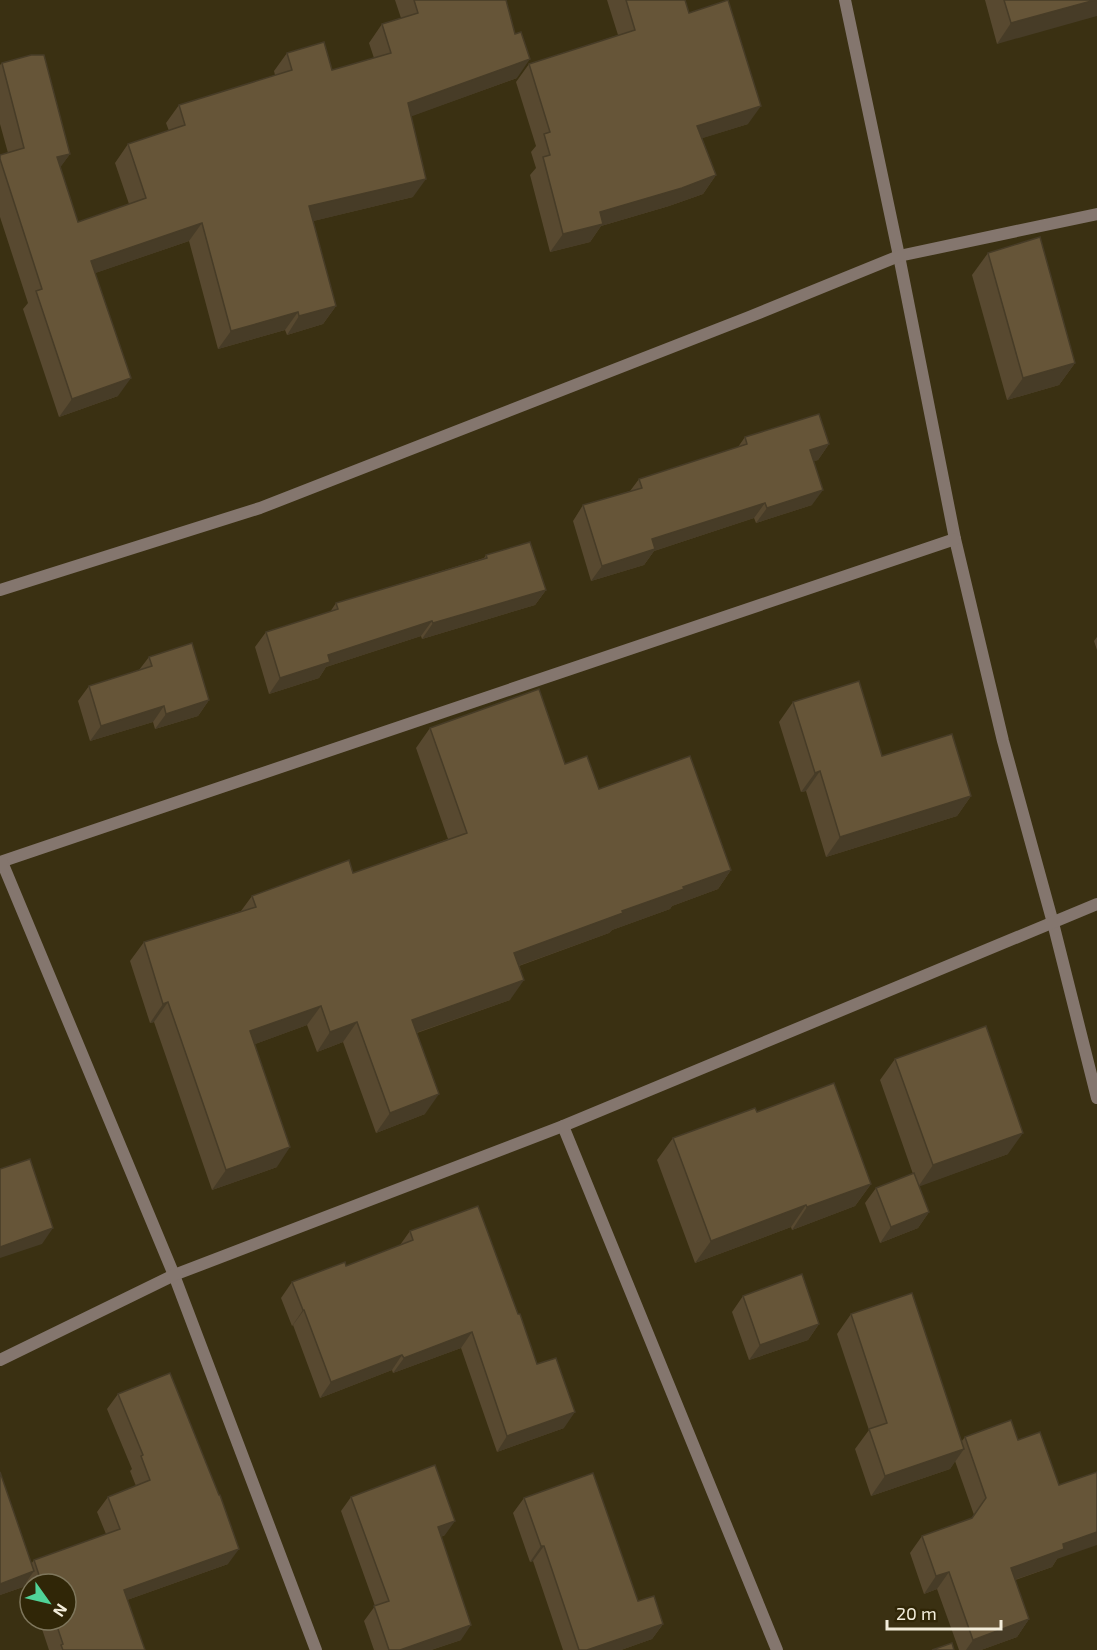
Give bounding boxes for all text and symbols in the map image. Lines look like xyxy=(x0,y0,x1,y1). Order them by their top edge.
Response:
north arrow xyxy=(18,1572,78,1632)
scale bar xyxy=(887,1593,1001,1631)
text: N xyxy=(50,1601,72,1621)
text: 20 m xyxy=(896,1602,937,1624)

